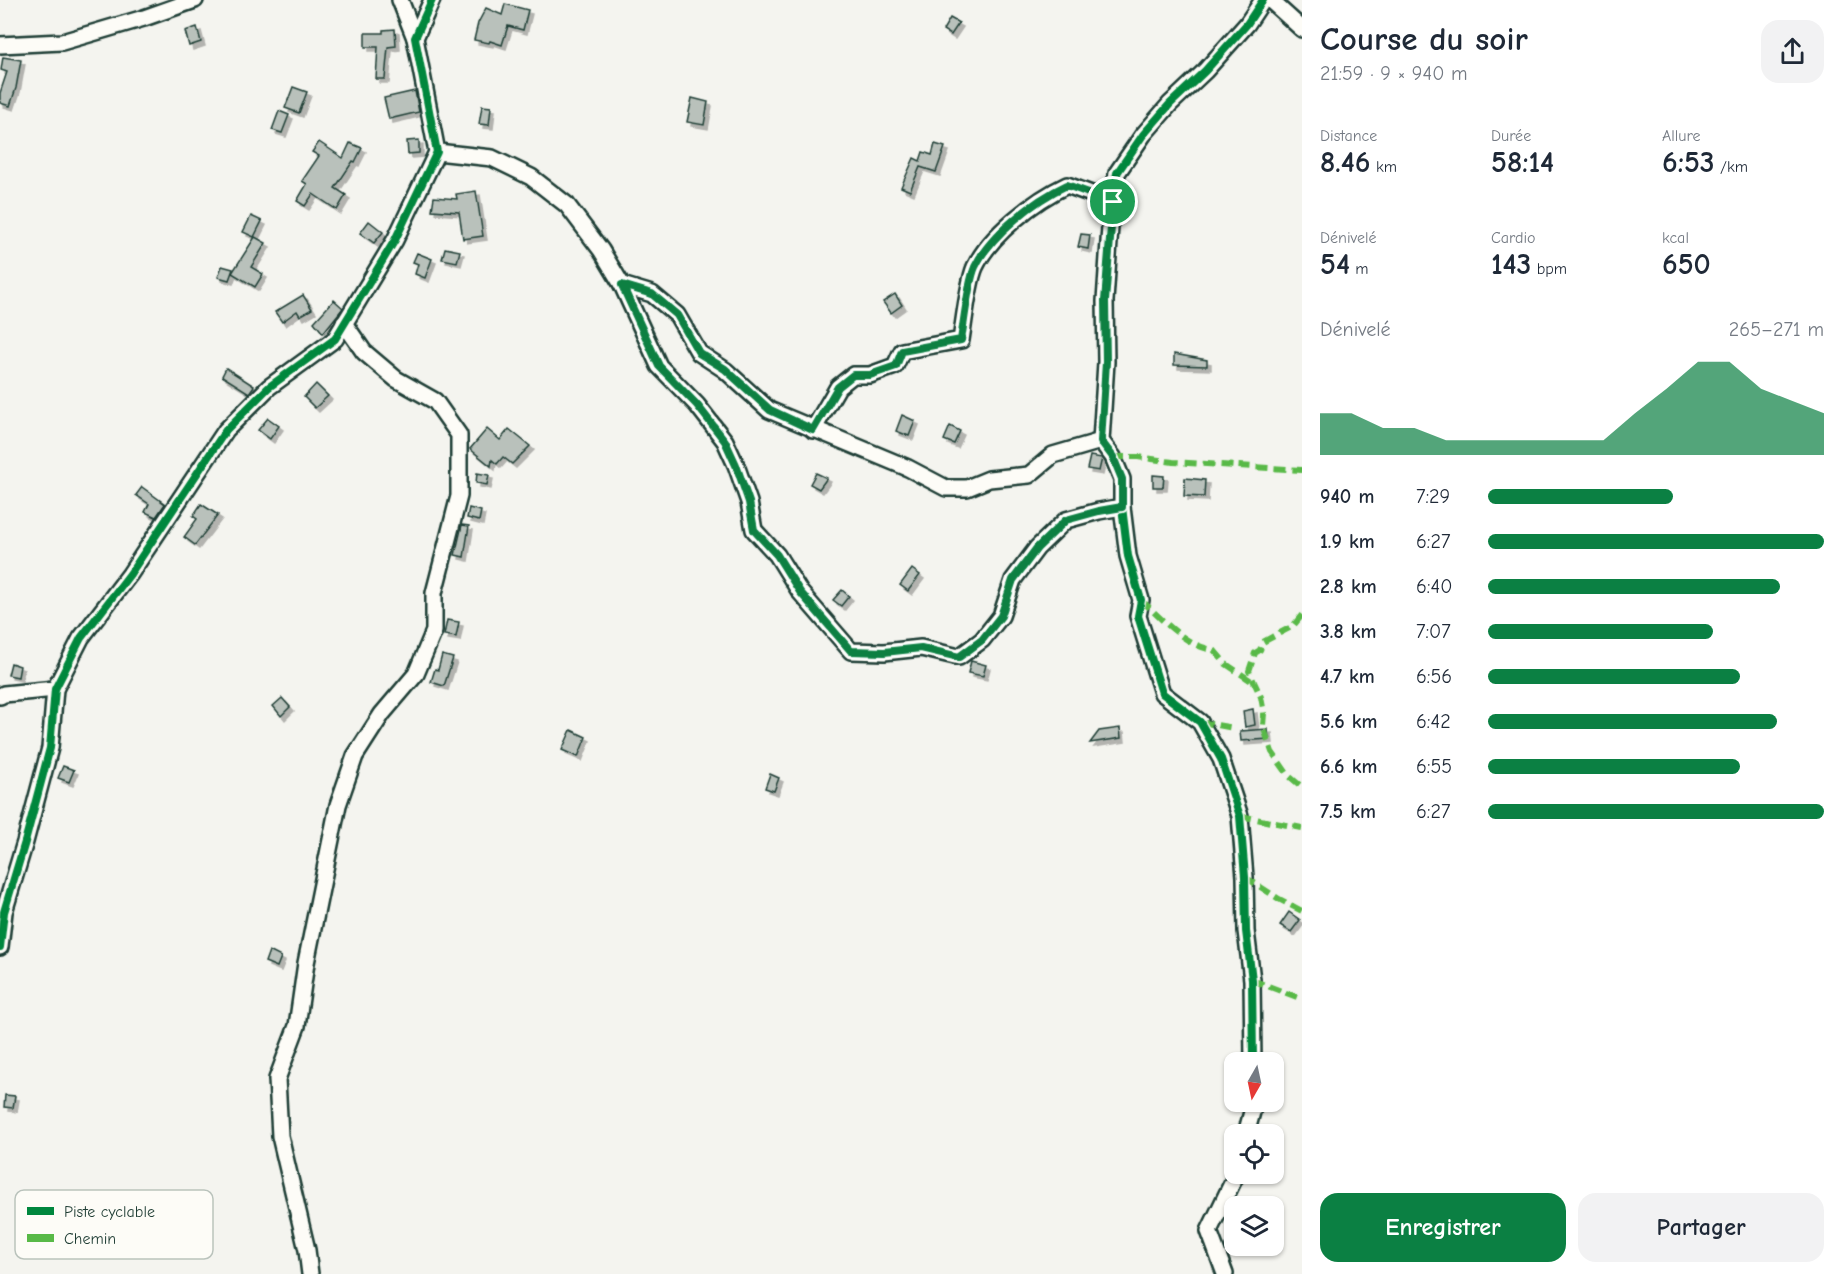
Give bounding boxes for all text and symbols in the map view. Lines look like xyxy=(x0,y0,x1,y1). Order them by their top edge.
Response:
text: Course du soir xyxy=(1320,20,1528,58)
button: share xyxy=(1761,20,1824,83)
text: 21:59 · 9 × 940 m xyxy=(1320,62,1468,85)
text: Distance xyxy=(1320,127,1377,145)
text: Durée xyxy=(1491,127,1531,145)
text: Allure xyxy=(1662,127,1701,145)
text: 8.46 xyxy=(1320,145,1371,180)
text: 58:14 xyxy=(1491,145,1554,180)
text: 6:53 xyxy=(1662,145,1715,180)
text: km xyxy=(1371,158,1397,176)
text: /km xyxy=(1715,158,1748,176)
pin xyxy=(1087,176,1138,227)
icon: arrive xyxy=(1096,185,1129,218)
text: Dénivelé xyxy=(1320,229,1376,247)
text: Cardio xyxy=(1491,229,1536,247)
text: kcal xyxy=(1662,229,1689,247)
text: 54 xyxy=(1320,247,1350,282)
text: 143 xyxy=(1491,247,1531,282)
text: 650 xyxy=(1662,247,1711,282)
text: m xyxy=(1350,260,1369,278)
text: bpm xyxy=(1531,260,1567,278)
text: Dénivelé xyxy=(1320,318,1391,341)
text: 265–271 m xyxy=(1729,318,1824,341)
text: 940 m xyxy=(1320,485,1374,508)
text: 7:29 xyxy=(1416,485,1450,508)
text: 1.9 km xyxy=(1320,530,1375,553)
text: 6:27 xyxy=(1416,530,1450,553)
text: 2.8 km xyxy=(1320,575,1377,598)
text: 6:40 xyxy=(1416,575,1452,598)
text: 3.8 km xyxy=(1320,620,1377,643)
text: 7:07 xyxy=(1416,620,1451,643)
text: 4.7 km xyxy=(1320,665,1375,688)
text: 6:56 xyxy=(1416,665,1452,688)
text: 5.6 km xyxy=(1320,710,1377,733)
text: 6:42 xyxy=(1416,710,1451,733)
text: 6.6 km xyxy=(1320,755,1377,778)
text: 6:55 xyxy=(1416,755,1452,778)
text: 7.5 km xyxy=(1320,800,1376,823)
text: 6:27 xyxy=(1416,800,1450,823)
north arrow xyxy=(1224,1052,1284,1112)
map controls xyxy=(1224,1052,1284,1256)
button: locate xyxy=(1224,1124,1284,1184)
legend xyxy=(15,1190,213,1259)
button: Enregistrer xyxy=(1320,1193,1566,1262)
button: Partager xyxy=(1578,1193,1824,1262)
button: layers xyxy=(1224,1196,1284,1256)
text: Piste cyclable xyxy=(64,1203,155,1221)
text: Chemin xyxy=(64,1230,116,1248)

